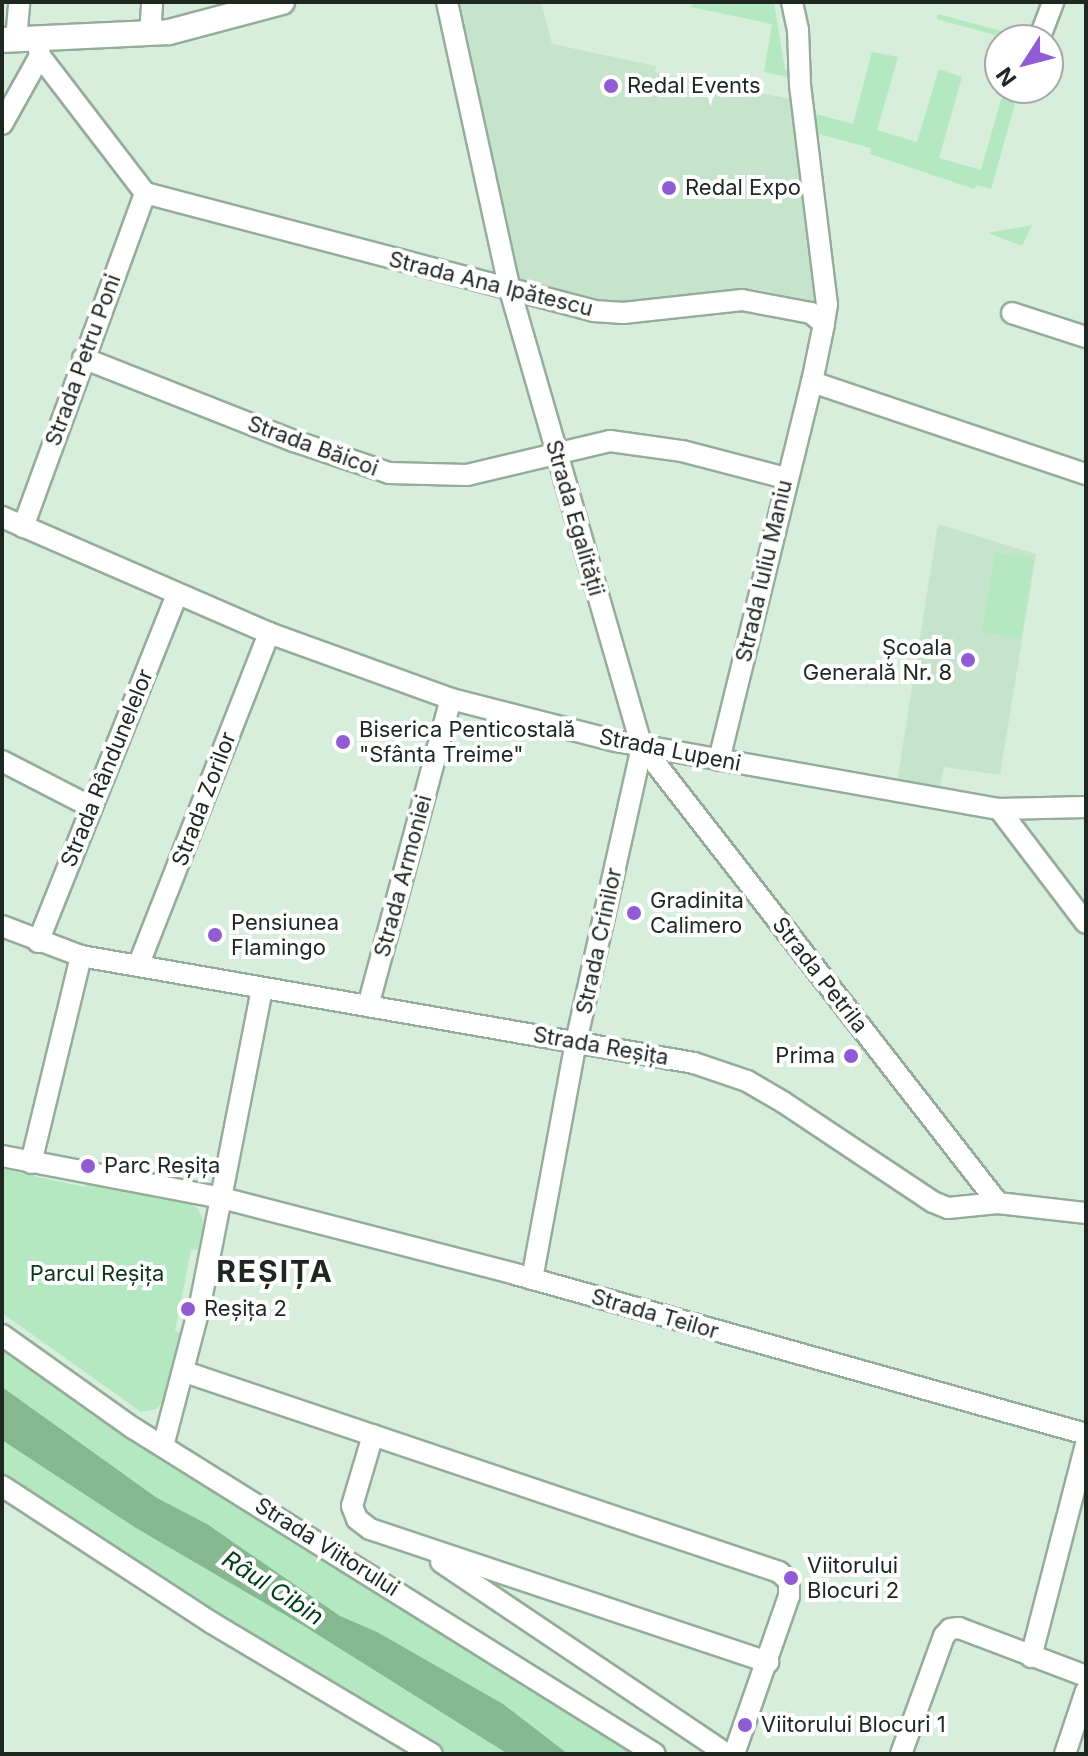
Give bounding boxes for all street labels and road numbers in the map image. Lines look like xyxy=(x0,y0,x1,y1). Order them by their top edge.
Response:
street label: Strada Ana Ipătescu xyxy=(386,246,596,322)
street label: Strada Petru Poni xyxy=(40,271,126,449)
street label: Strada Băicoi xyxy=(244,410,382,482)
street label: Strada Egalității xyxy=(540,437,610,599)
street label: Strada Iuliu Maniu xyxy=(730,477,798,665)
street label: Strada Rândunelelor xyxy=(55,665,159,871)
street label: Strada Lupeni xyxy=(597,723,743,777)
street label: Strada Zorilor xyxy=(166,728,242,870)
street label: Strada Armoniei xyxy=(369,792,437,960)
street label: Strada Crinilor xyxy=(571,865,627,1017)
street label: Strada Petrila xyxy=(767,912,873,1038)
street label: Strada Reșița xyxy=(531,1021,671,1071)
street label: Strada Teilor xyxy=(588,1283,722,1345)
street label: Strada Viitorului xyxy=(250,1492,404,1602)

